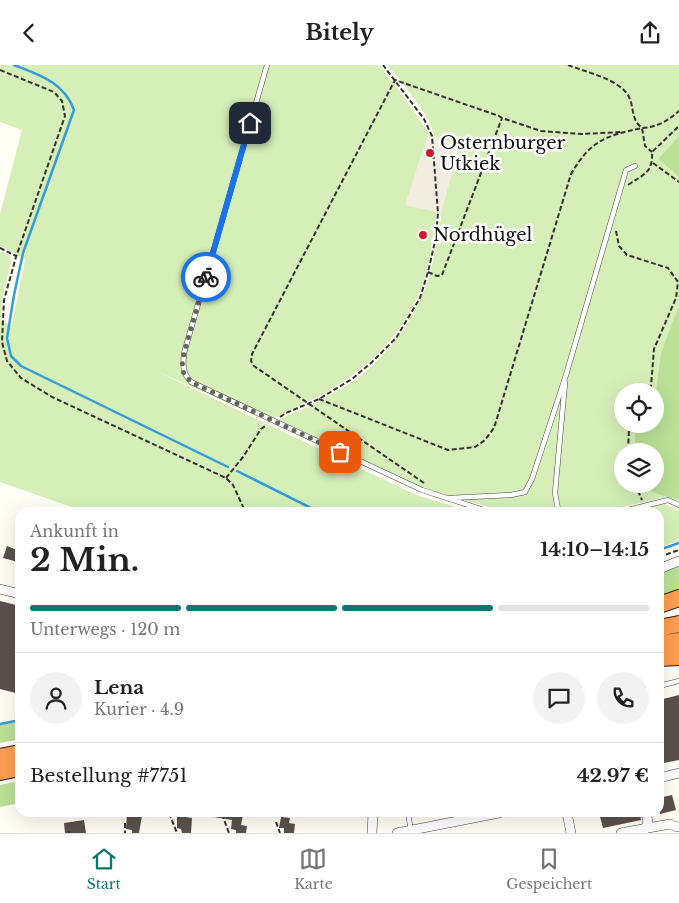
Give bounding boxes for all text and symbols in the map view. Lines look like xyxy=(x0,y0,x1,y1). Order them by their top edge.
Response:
icon: back xyxy=(15,19,43,47)
text: Bitely xyxy=(305,19,374,46)
icon: share xyxy=(636,19,664,47)
pin xyxy=(229,102,271,144)
icon: home xyxy=(236,109,264,137)
place label: Osternburger Utkiek xyxy=(440,132,566,175)
marker: Osternburger Utkiek xyxy=(424,147,436,159)
place label: Nordhügel xyxy=(433,224,532,246)
marker: Nordhügel xyxy=(417,229,429,241)
courier xyxy=(181,252,231,302)
icon: bike xyxy=(192,263,220,291)
map controls xyxy=(614,383,664,493)
button: locate xyxy=(614,383,664,433)
pin xyxy=(319,431,361,473)
icon: bag xyxy=(326,438,354,466)
button: layers xyxy=(614,443,664,493)
text: Ankunft in xyxy=(30,521,119,541)
text: 14:10–14:15 xyxy=(540,538,649,561)
text: 2 Min. xyxy=(30,540,139,580)
text: Unterwegs · 120 m xyxy=(30,619,180,639)
button: person xyxy=(30,672,82,724)
button: chat xyxy=(533,672,585,724)
button: phone xyxy=(597,672,649,724)
text: Lena xyxy=(94,676,144,699)
text: Kurier · 4.9 xyxy=(94,699,184,719)
text: Bestellung #7751 xyxy=(30,764,188,787)
text: 42.97 € xyxy=(577,764,649,787)
tab: Start xyxy=(87,845,121,893)
tab: Karte xyxy=(294,845,333,893)
tab: Gespeichert xyxy=(506,845,592,893)

